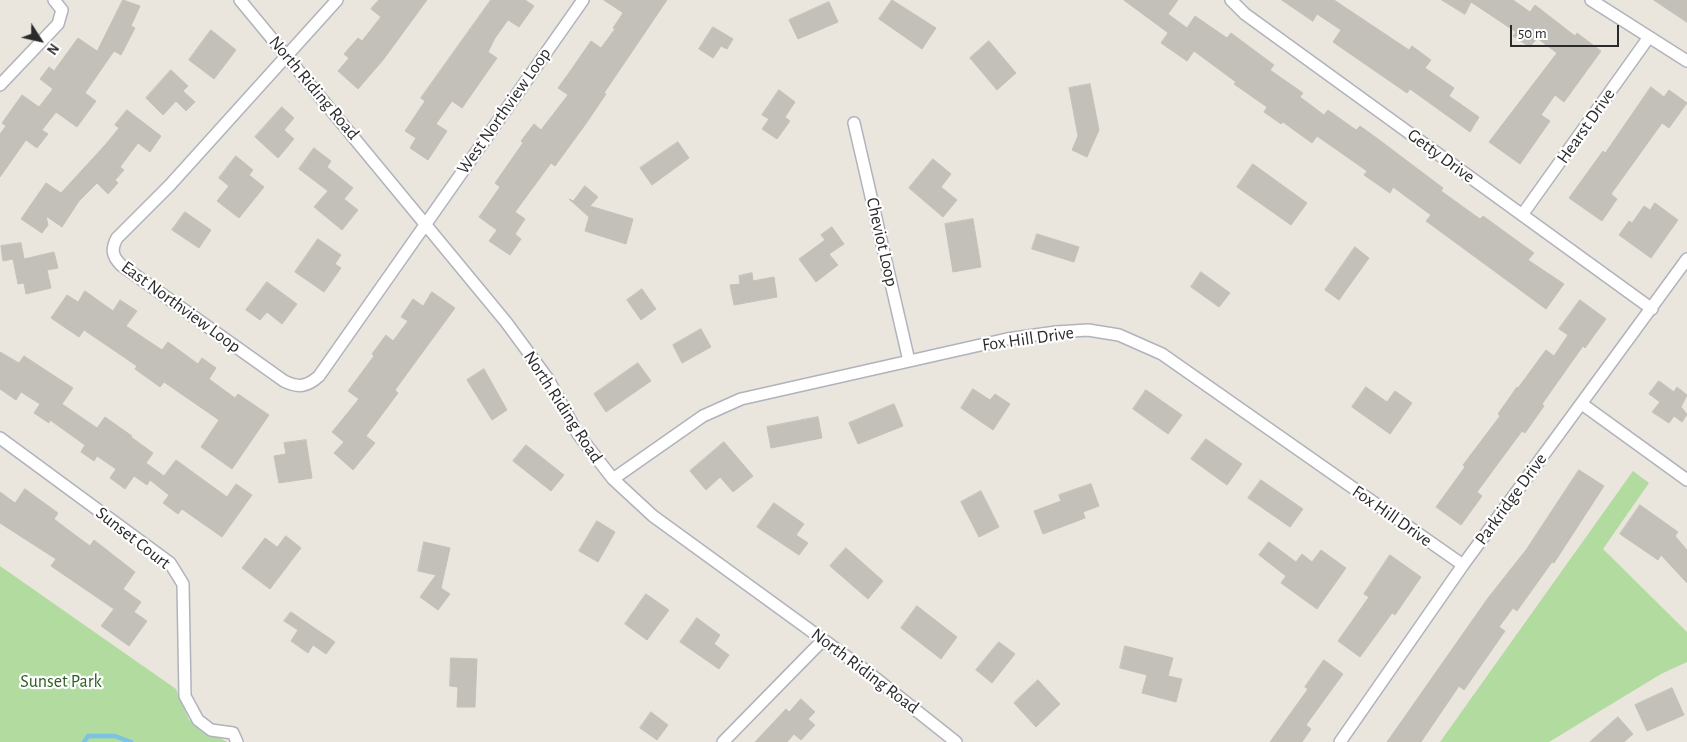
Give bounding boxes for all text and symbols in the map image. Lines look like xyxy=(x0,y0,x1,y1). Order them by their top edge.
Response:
north arrow xyxy=(15,15,65,65)
scale bar xyxy=(1512,15,1621,47)
text: 50 m xyxy=(1518,26,1547,41)
street label: North Riding Road xyxy=(264,32,364,144)
text: N xyxy=(44,41,61,57)
street label: West Northview Loop xyxy=(452,44,556,178)
street label: Hearst Drive xyxy=(1552,84,1620,168)
street label: Getty Drive xyxy=(1403,124,1479,188)
street label: Cheviot Loop xyxy=(861,195,903,289)
street label: East Northview Loop xyxy=(117,256,245,358)
street label: Fox Hill Drive xyxy=(981,322,1075,356)
street label: North Riding Road xyxy=(519,347,607,467)
street label: Parkridge Drive xyxy=(1471,449,1551,549)
street label: Fox Hill Drive xyxy=(1348,481,1436,551)
street label: Sunset Court xyxy=(91,502,175,574)
street label: North Riding Road xyxy=(807,623,923,719)
park label: Sunset Park xyxy=(20,671,102,693)

